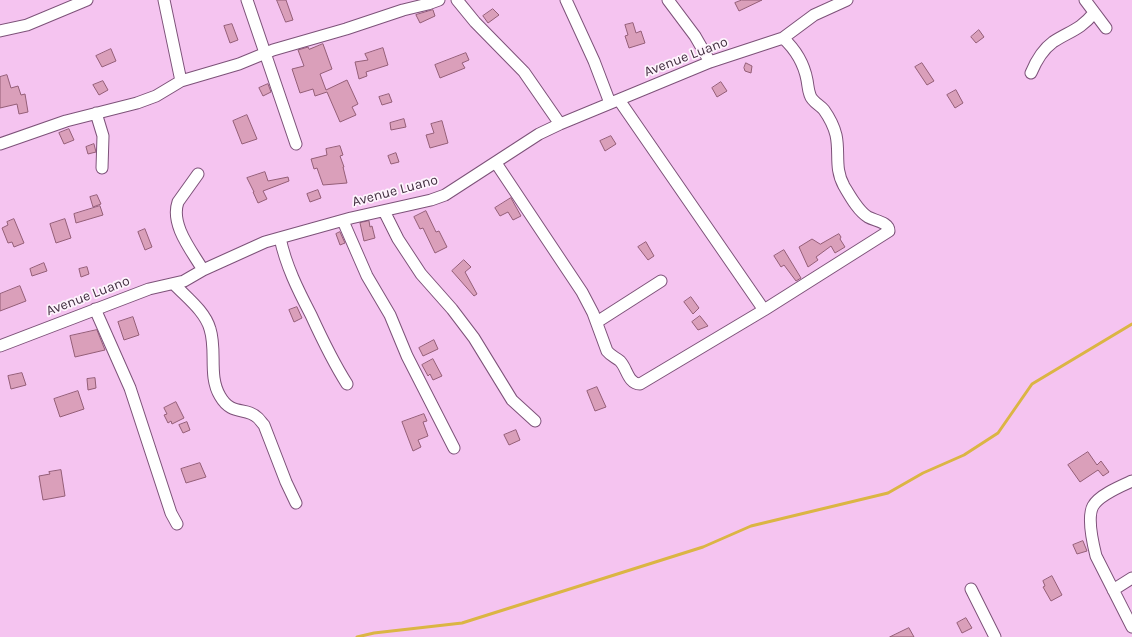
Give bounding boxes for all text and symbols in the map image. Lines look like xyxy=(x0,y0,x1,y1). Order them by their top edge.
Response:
street label: Avenue Luano xyxy=(642,33,730,81)
street label: Avenue Luano xyxy=(350,171,440,211)
street label: Avenue Luano xyxy=(44,272,132,320)

